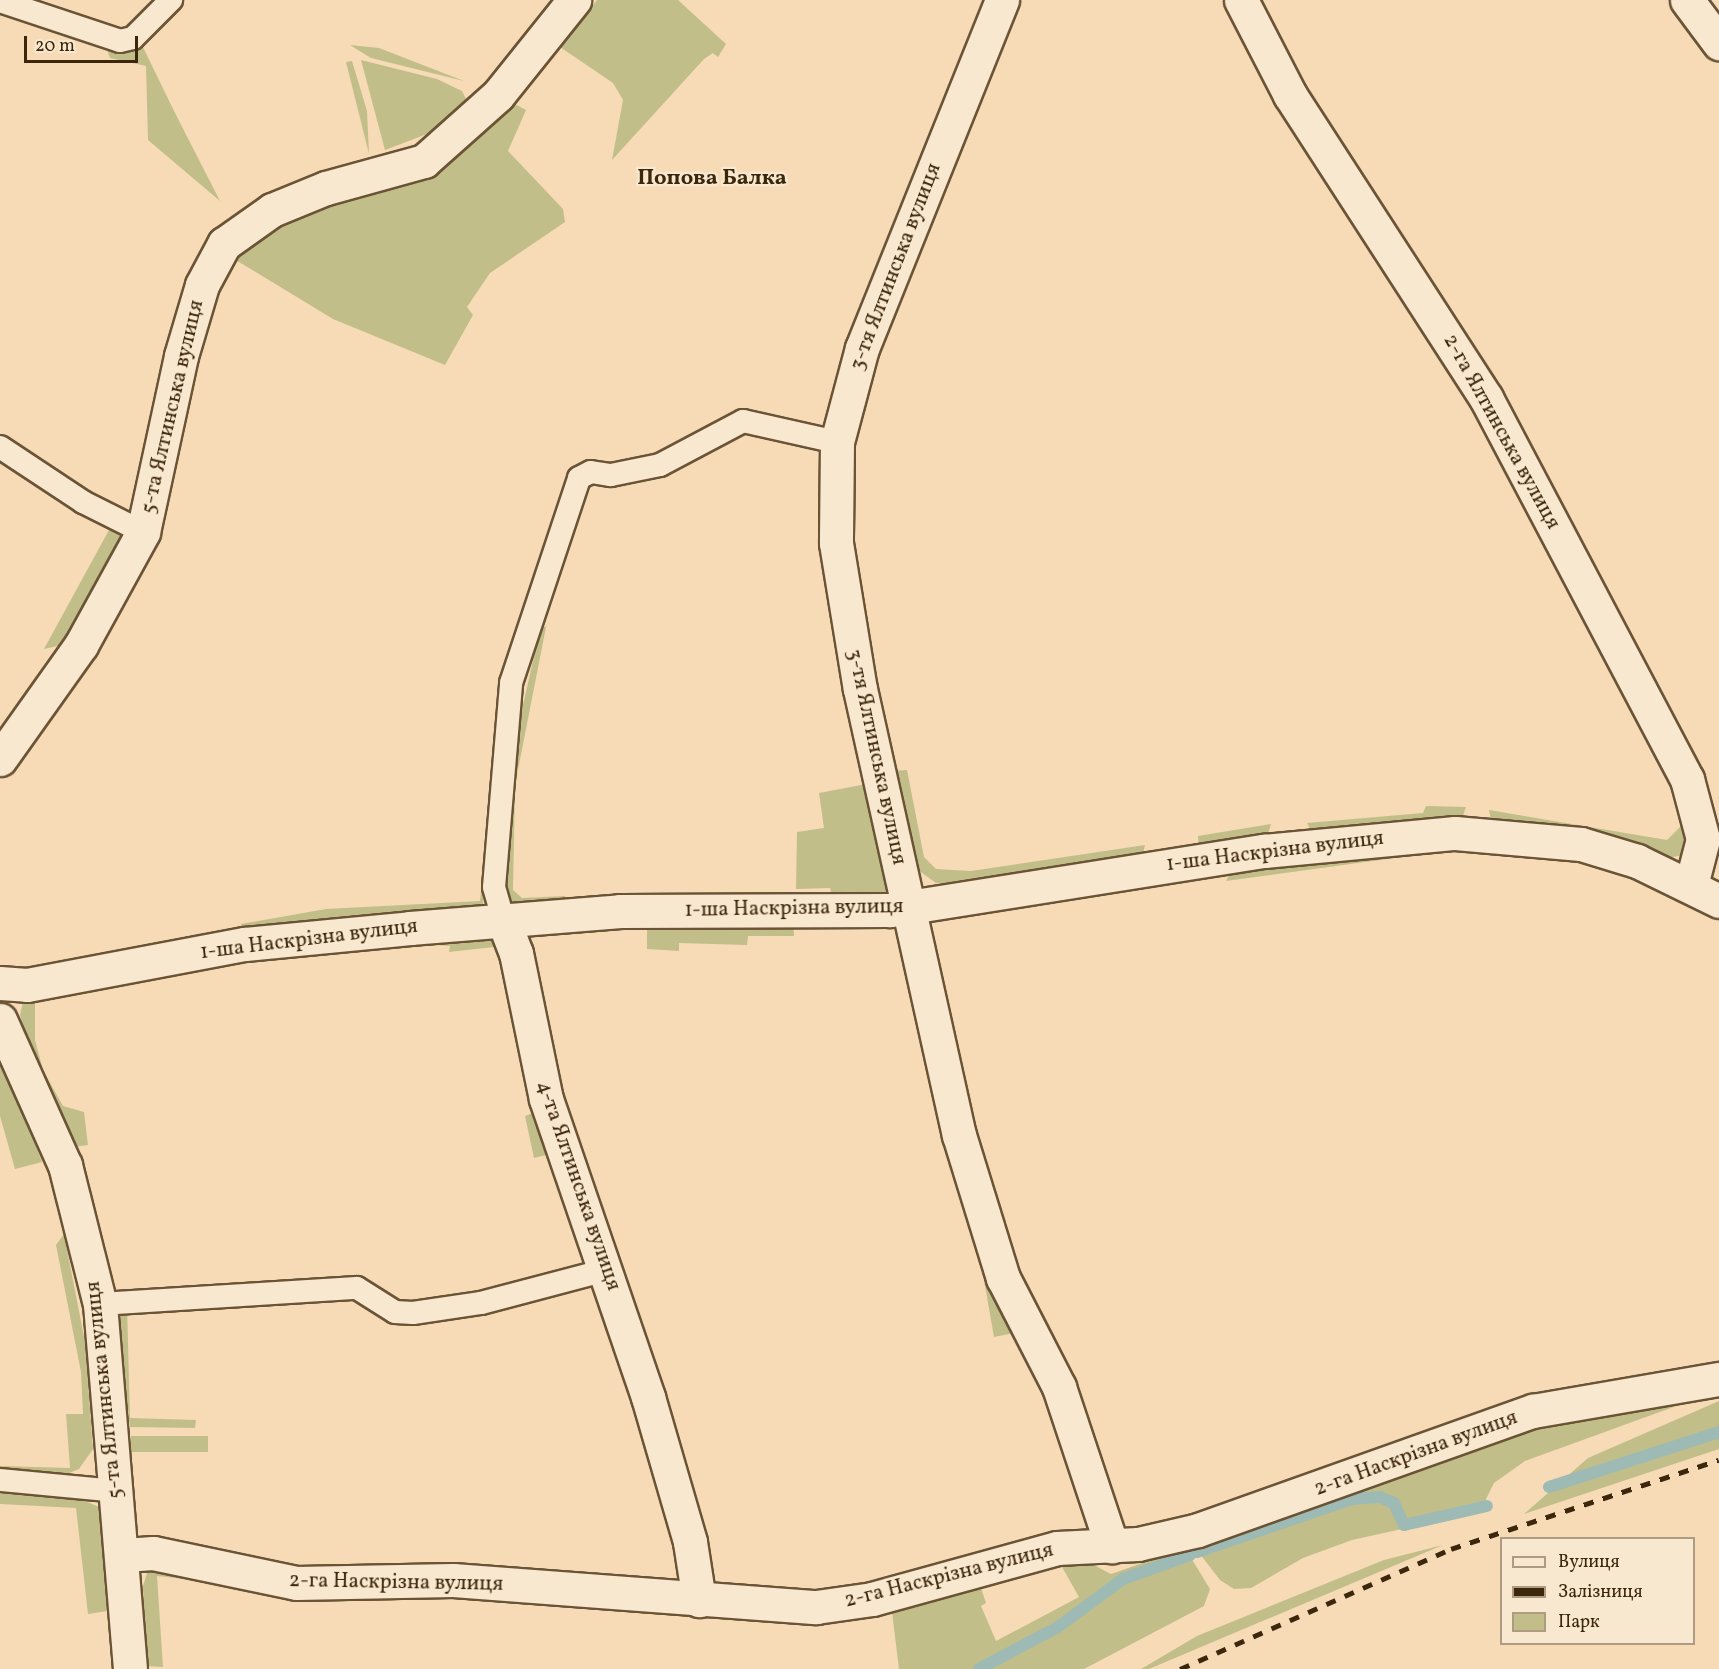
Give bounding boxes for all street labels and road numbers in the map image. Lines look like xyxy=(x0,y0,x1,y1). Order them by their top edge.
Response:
street label: 3-тя Ялтинська вулиця xyxy=(845,160,947,374)
street label: 5-та Ялтинська вулиця xyxy=(136,298,210,516)
street label: 2-га Ялтинська вулиця xyxy=(1437,330,1565,534)
street label: 3-тя Ялтинська вулиця xyxy=(841,647,911,867)
street label: 1-ша Наскрізна вулиця xyxy=(1165,826,1385,878)
street label: 1-ша Наскрізна вулиця xyxy=(684,894,904,924)
street label: 1-ша Наскрізна вулиця xyxy=(199,914,419,966)
street label: 4-та Ялтинська вулиця xyxy=(530,1078,626,1294)
street label: 5-та Ялтинська вулиця xyxy=(81,1280,129,1500)
street label: 2-га Наскрізна вулиця xyxy=(1311,1405,1521,1503)
street label: 2-га Наскрізна вулиця xyxy=(842,1538,1056,1614)
street label: 2-га Наскрізна вулиця xyxy=(289,1569,503,1597)

